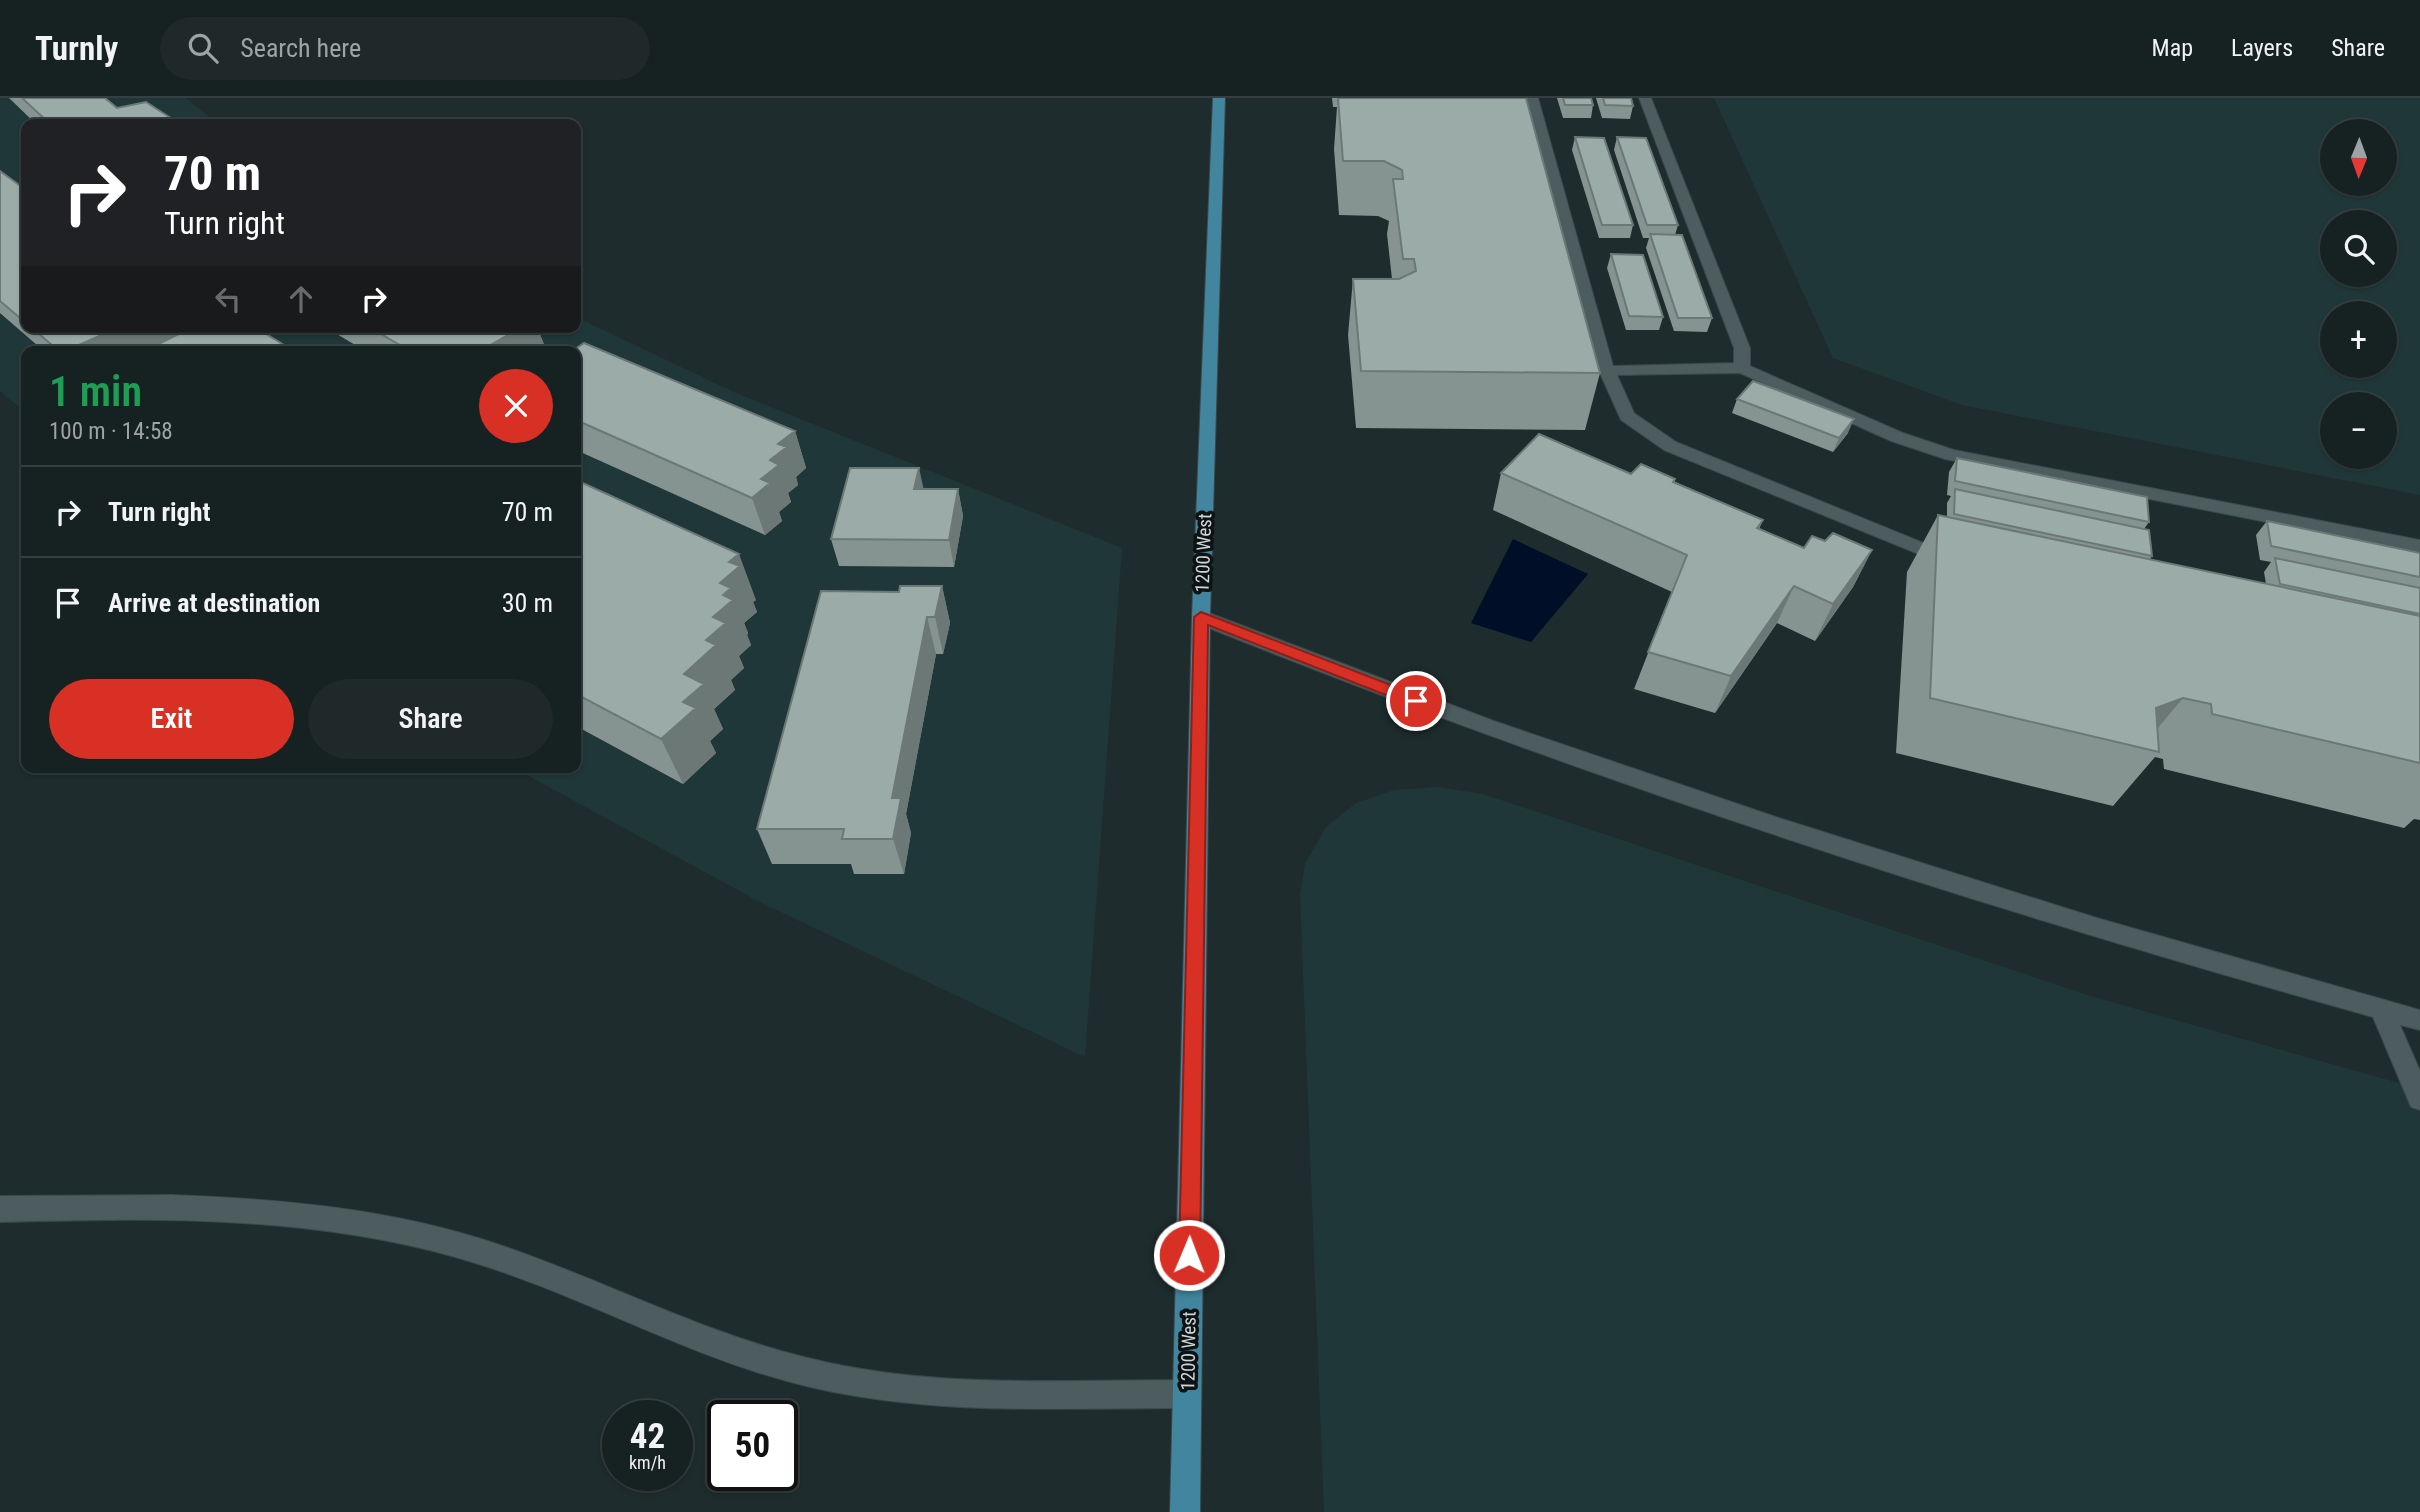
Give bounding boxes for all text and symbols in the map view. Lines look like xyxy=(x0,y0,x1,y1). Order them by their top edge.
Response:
search box xyxy=(160,17,650,80)
text: Turnly xyxy=(35,29,118,68)
icon: search xyxy=(184,29,222,67)
text: Search here xyxy=(240,33,361,63)
text: Map xyxy=(2152,34,2193,62)
text: Layers xyxy=(2231,34,2293,62)
text: Share xyxy=(2331,34,2385,62)
north arrow xyxy=(2320,119,2398,196)
map controls xyxy=(2320,119,2397,469)
text: 70 m xyxy=(164,145,261,202)
icon: right xyxy=(49,147,140,238)
text: Turn right xyxy=(164,204,285,242)
button: search xyxy=(2320,210,2397,287)
icon: left xyxy=(209,280,247,318)
icon: ahead xyxy=(282,280,320,318)
icon: right xyxy=(355,280,393,318)
button: + xyxy=(2320,301,2397,378)
text: 1 min xyxy=(49,367,142,416)
button: close xyxy=(479,369,553,443)
button: − xyxy=(2320,392,2397,469)
text: 100 m · 14:58 xyxy=(49,418,173,445)
icon: right xyxy=(49,493,87,531)
text: Turn right xyxy=(108,497,210,527)
text: 70 m xyxy=(502,497,553,527)
street label: 1200 West xyxy=(1191,513,1216,593)
icon: arrive xyxy=(49,584,87,622)
text: Arrive at destination xyxy=(108,588,320,618)
text: 30 m xyxy=(502,588,553,618)
pin xyxy=(1386,671,1446,731)
button: Exit xyxy=(49,679,294,759)
button: Share xyxy=(308,679,553,759)
icon: arrive xyxy=(1397,682,1435,720)
position arrow xyxy=(1152,1218,1226,1292)
street label: 1200 West xyxy=(1176,1311,1201,1391)
speed limit sign: 50 xyxy=(707,1400,798,1491)
text: 42 xyxy=(630,1416,665,1457)
text: km/h xyxy=(629,1452,666,1473)

